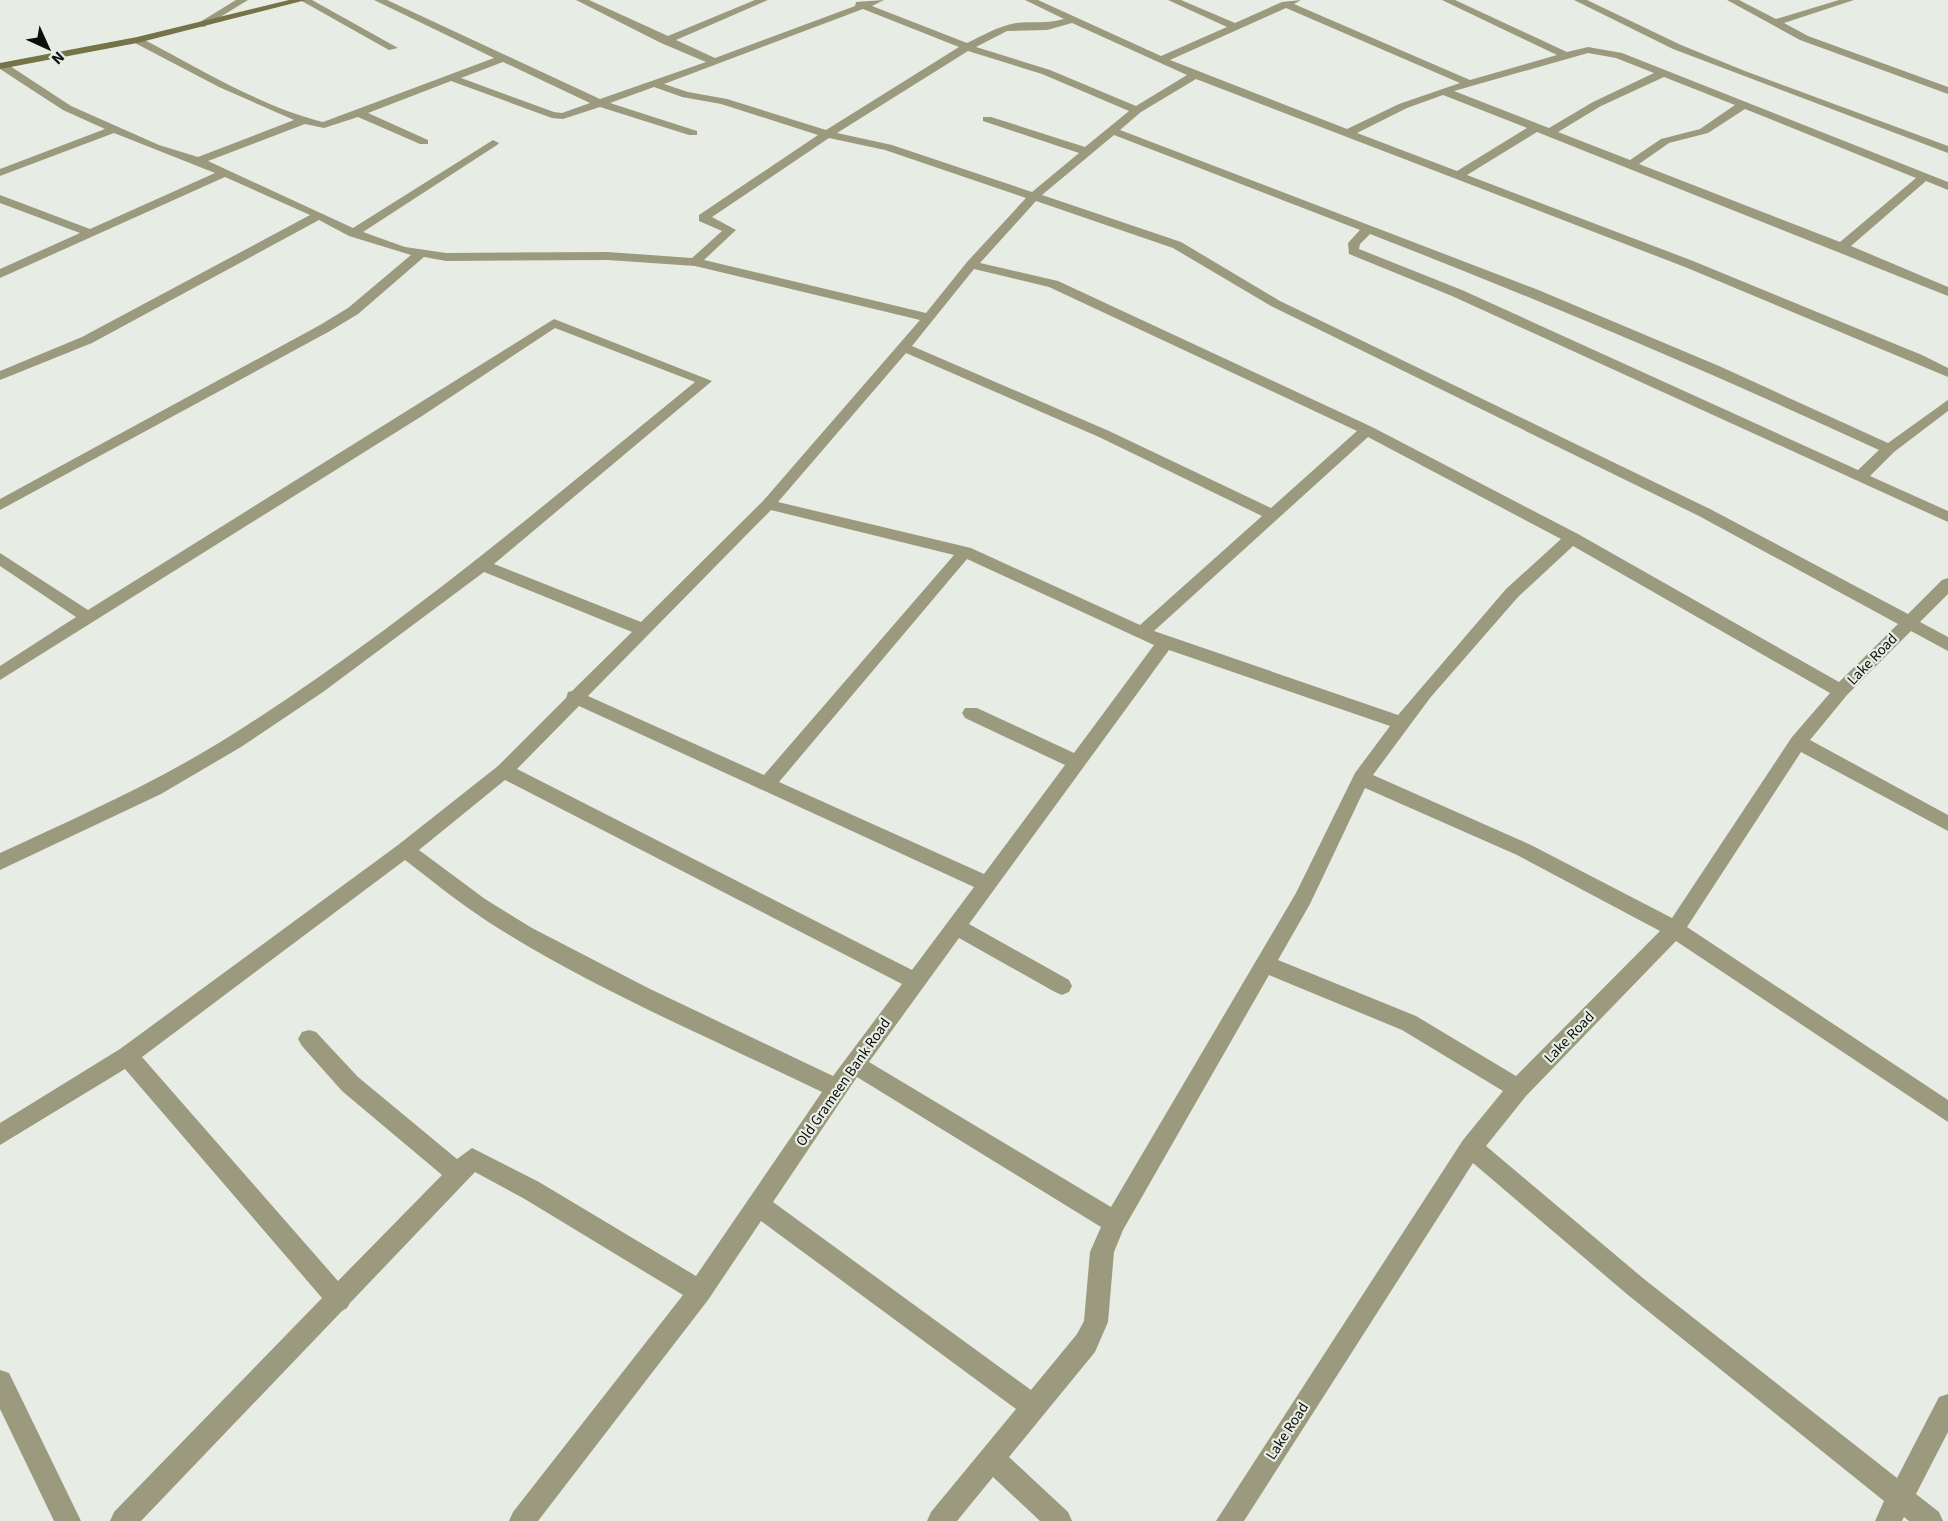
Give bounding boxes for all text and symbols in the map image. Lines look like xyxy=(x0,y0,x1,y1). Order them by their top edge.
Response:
north arrow xyxy=(18,18,78,78)
text: N xyxy=(46,46,69,69)
street label: Lake Road xyxy=(1842,629,1902,690)
street label: Lake Road xyxy=(1539,1007,1599,1068)
street label: Old Grameen Bank Road xyxy=(791,1014,896,1151)
street label: Lake Road xyxy=(1261,1398,1314,1464)

